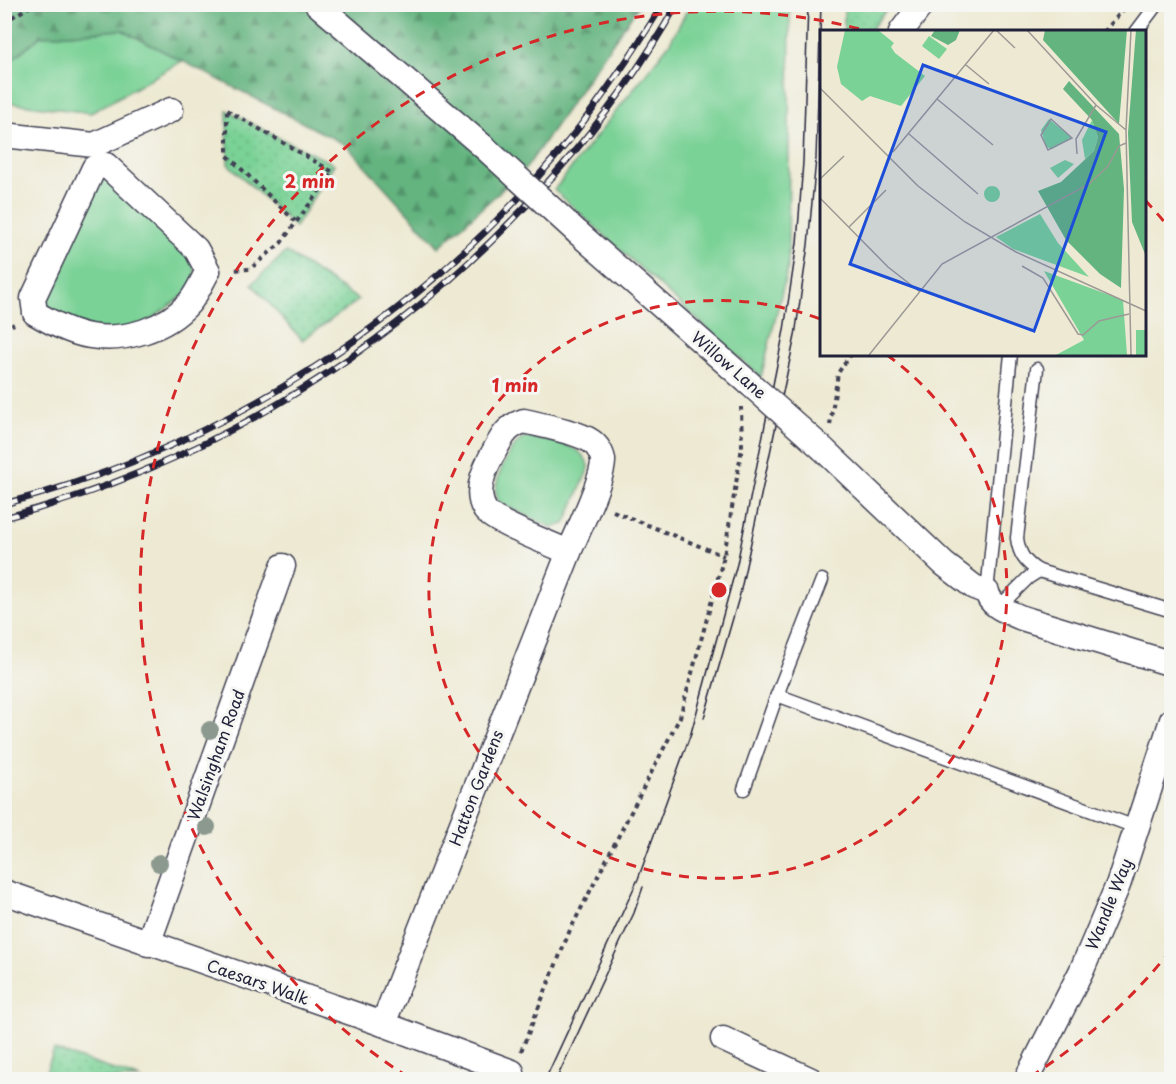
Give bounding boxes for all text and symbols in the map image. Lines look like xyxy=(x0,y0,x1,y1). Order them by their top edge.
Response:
inset map xyxy=(820,30,1146,356)
text: 2 min xyxy=(285,167,335,194)
street label: Willow Lane xyxy=(687,325,773,404)
text: 1 min xyxy=(492,371,538,398)
centre of rings xyxy=(709,580,729,600)
street label: Walsingham Road xyxy=(180,686,250,824)
street label: Hatton Gardens xyxy=(442,726,508,849)
street label: Wandle Way xyxy=(1079,854,1137,953)
street label: Caesars Walk xyxy=(204,952,313,1010)

